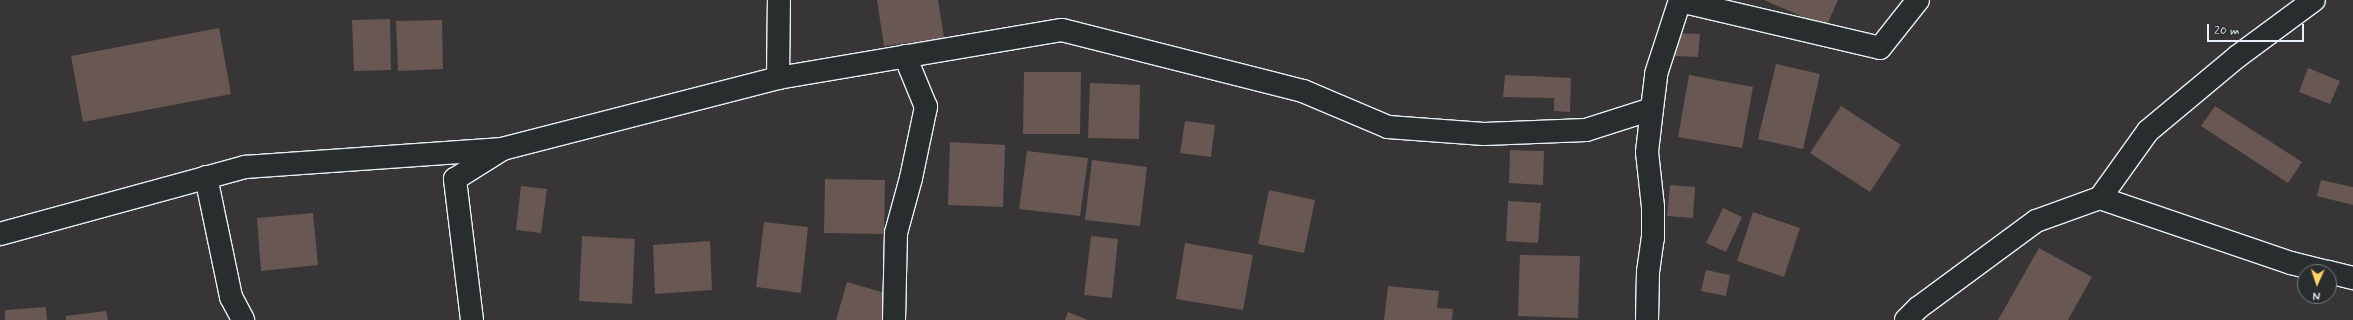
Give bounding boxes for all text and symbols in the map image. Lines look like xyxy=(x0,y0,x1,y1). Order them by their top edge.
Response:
scale bar xyxy=(2209,16,2306,42)
text: 20 m xyxy=(2214,23,2240,39)
north arrow xyxy=(2297,264,2337,304)
text: N xyxy=(2312,288,2320,302)

